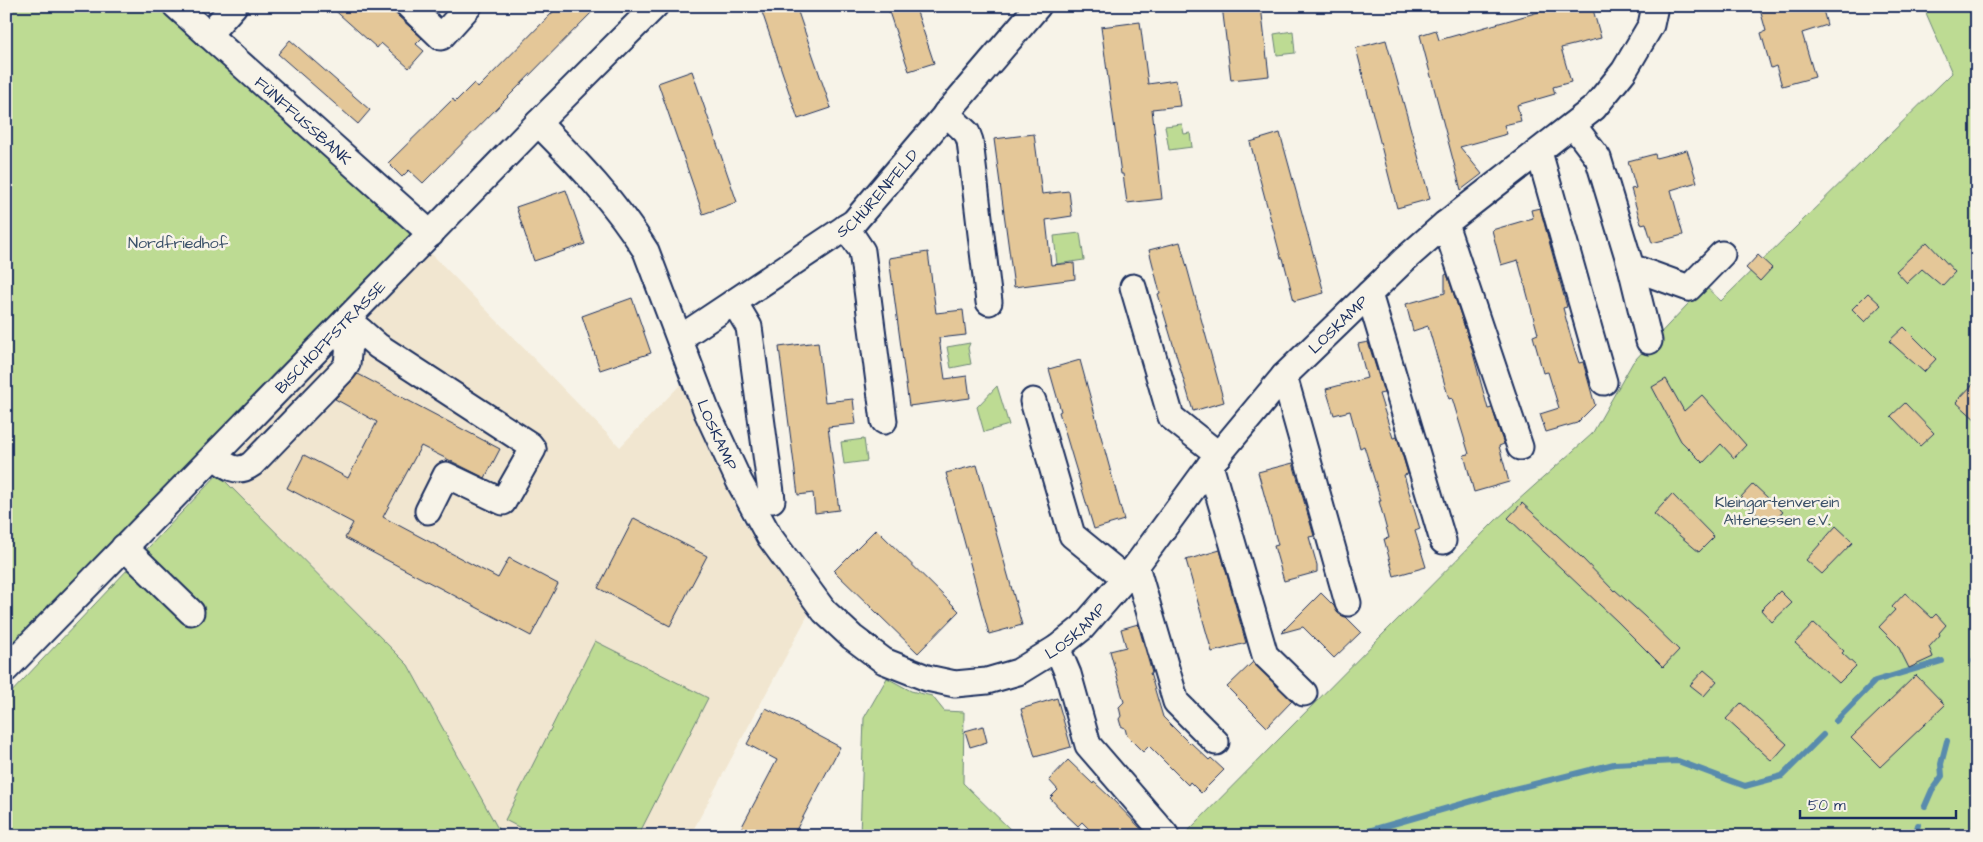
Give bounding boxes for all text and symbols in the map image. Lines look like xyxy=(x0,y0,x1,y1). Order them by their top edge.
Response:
street label: FÜNFFUSSBANK xyxy=(250,71,356,170)
street label: SCHÜRENFELD xyxy=(832,144,924,243)
park label: Nordfriedhof xyxy=(128,232,229,254)
street label: BISCHOFFSTRASSE xyxy=(270,276,391,399)
street label: LOSKAMP xyxy=(1304,291,1373,359)
street label: LOSKAMP xyxy=(691,397,742,474)
park label: Kleingartenverein Altenessen e.V. xyxy=(1715,491,1839,531)
street label: LOSKAMP xyxy=(1041,598,1111,665)
scale bar xyxy=(1800,787,1957,819)
text: 50 m xyxy=(1808,795,1846,816)

